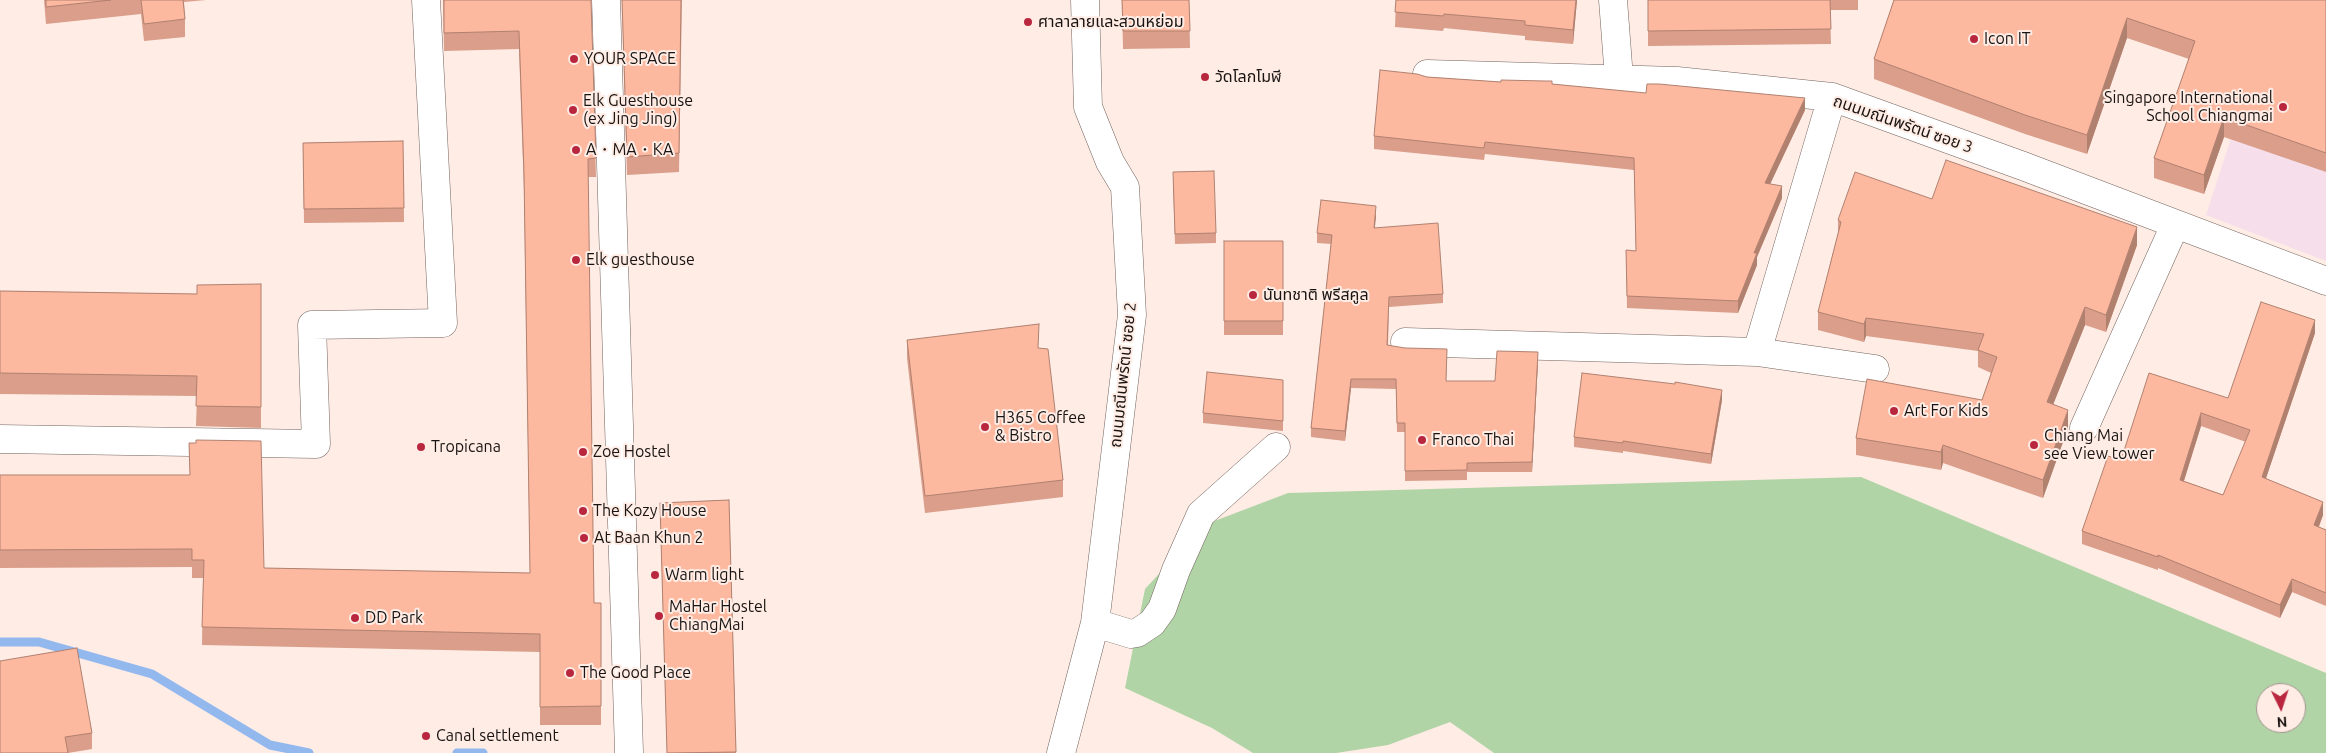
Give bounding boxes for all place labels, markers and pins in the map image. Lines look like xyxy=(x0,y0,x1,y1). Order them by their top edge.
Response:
place label: ศาลาลายและสวนหย่อม xyxy=(1038,12,1184,32)
marker: ศาลาลายและสวนหย่อม xyxy=(1022,16,1034,28)
place label: Icon IT xyxy=(1984,29,2031,49)
marker: Icon IT xyxy=(1968,33,1980,45)
place label: YOUR SPACE xyxy=(584,49,676,69)
marker: YOUR SPACE xyxy=(568,53,580,65)
place label: วัดโลกโมฬี xyxy=(1215,67,1281,87)
marker: วัดโลกโมฬี xyxy=(1199,71,1211,83)
place label: Singapore International School Chiangmai xyxy=(2104,88,2273,126)
place label: Elk Guesthouse (ex Jing Jing) xyxy=(583,91,693,129)
marker: Singapore International School Chiangmai xyxy=(2277,101,2289,113)
marker: Elk Guesthouse (ex Jing Jing) xyxy=(567,104,579,116)
place label: A・MA・KA xyxy=(586,140,673,160)
marker: A・MA・KA xyxy=(570,144,582,156)
place label: Elk guesthouse xyxy=(586,250,695,270)
marker: Elk guesthouse xyxy=(570,254,582,266)
place label: นันทชาติ พรีสคูล xyxy=(1263,285,1369,305)
marker: นันทชาติ พรีสคูล xyxy=(1247,289,1259,301)
place label: Art For Kids xyxy=(1904,401,1988,421)
marker: Art For Kids xyxy=(1888,405,1900,417)
place label: H365 Coffee & Bistro xyxy=(995,408,1086,446)
marker: H365 Coffee & Bistro xyxy=(979,421,991,433)
place label: Chiang Mai see View tower xyxy=(2044,426,2155,464)
place label: Franco Thai xyxy=(1432,430,1514,450)
marker: Franco Thai xyxy=(1416,434,1428,446)
place label: Tropicana xyxy=(431,437,501,457)
marker: Chiang Mai see View tower xyxy=(2028,439,2040,451)
marker: Tropicana xyxy=(415,441,427,453)
place label: Zoe Hostel xyxy=(593,442,671,462)
marker: Zoe Hostel xyxy=(577,446,589,458)
place label: The Kozy House xyxy=(593,501,706,521)
marker: The Kozy House xyxy=(577,505,589,517)
place label: At Baan Khun 2 xyxy=(594,528,704,548)
marker: At Baan Khun 2 xyxy=(578,532,590,544)
place label: Warm light xyxy=(665,565,744,585)
marker: Warm light xyxy=(649,569,661,581)
place label: MaHar Hostel ChiangMai xyxy=(669,597,767,635)
place label: DD Park xyxy=(365,608,423,628)
marker: MaHar Hostel ChiangMai xyxy=(653,610,665,622)
marker: DD Park xyxy=(349,612,361,624)
place label: The Good Place xyxy=(580,663,691,683)
marker: The Good Place xyxy=(564,667,576,679)
place label: Canal settlement xyxy=(436,726,559,746)
marker: Canal settlement xyxy=(420,730,432,742)

